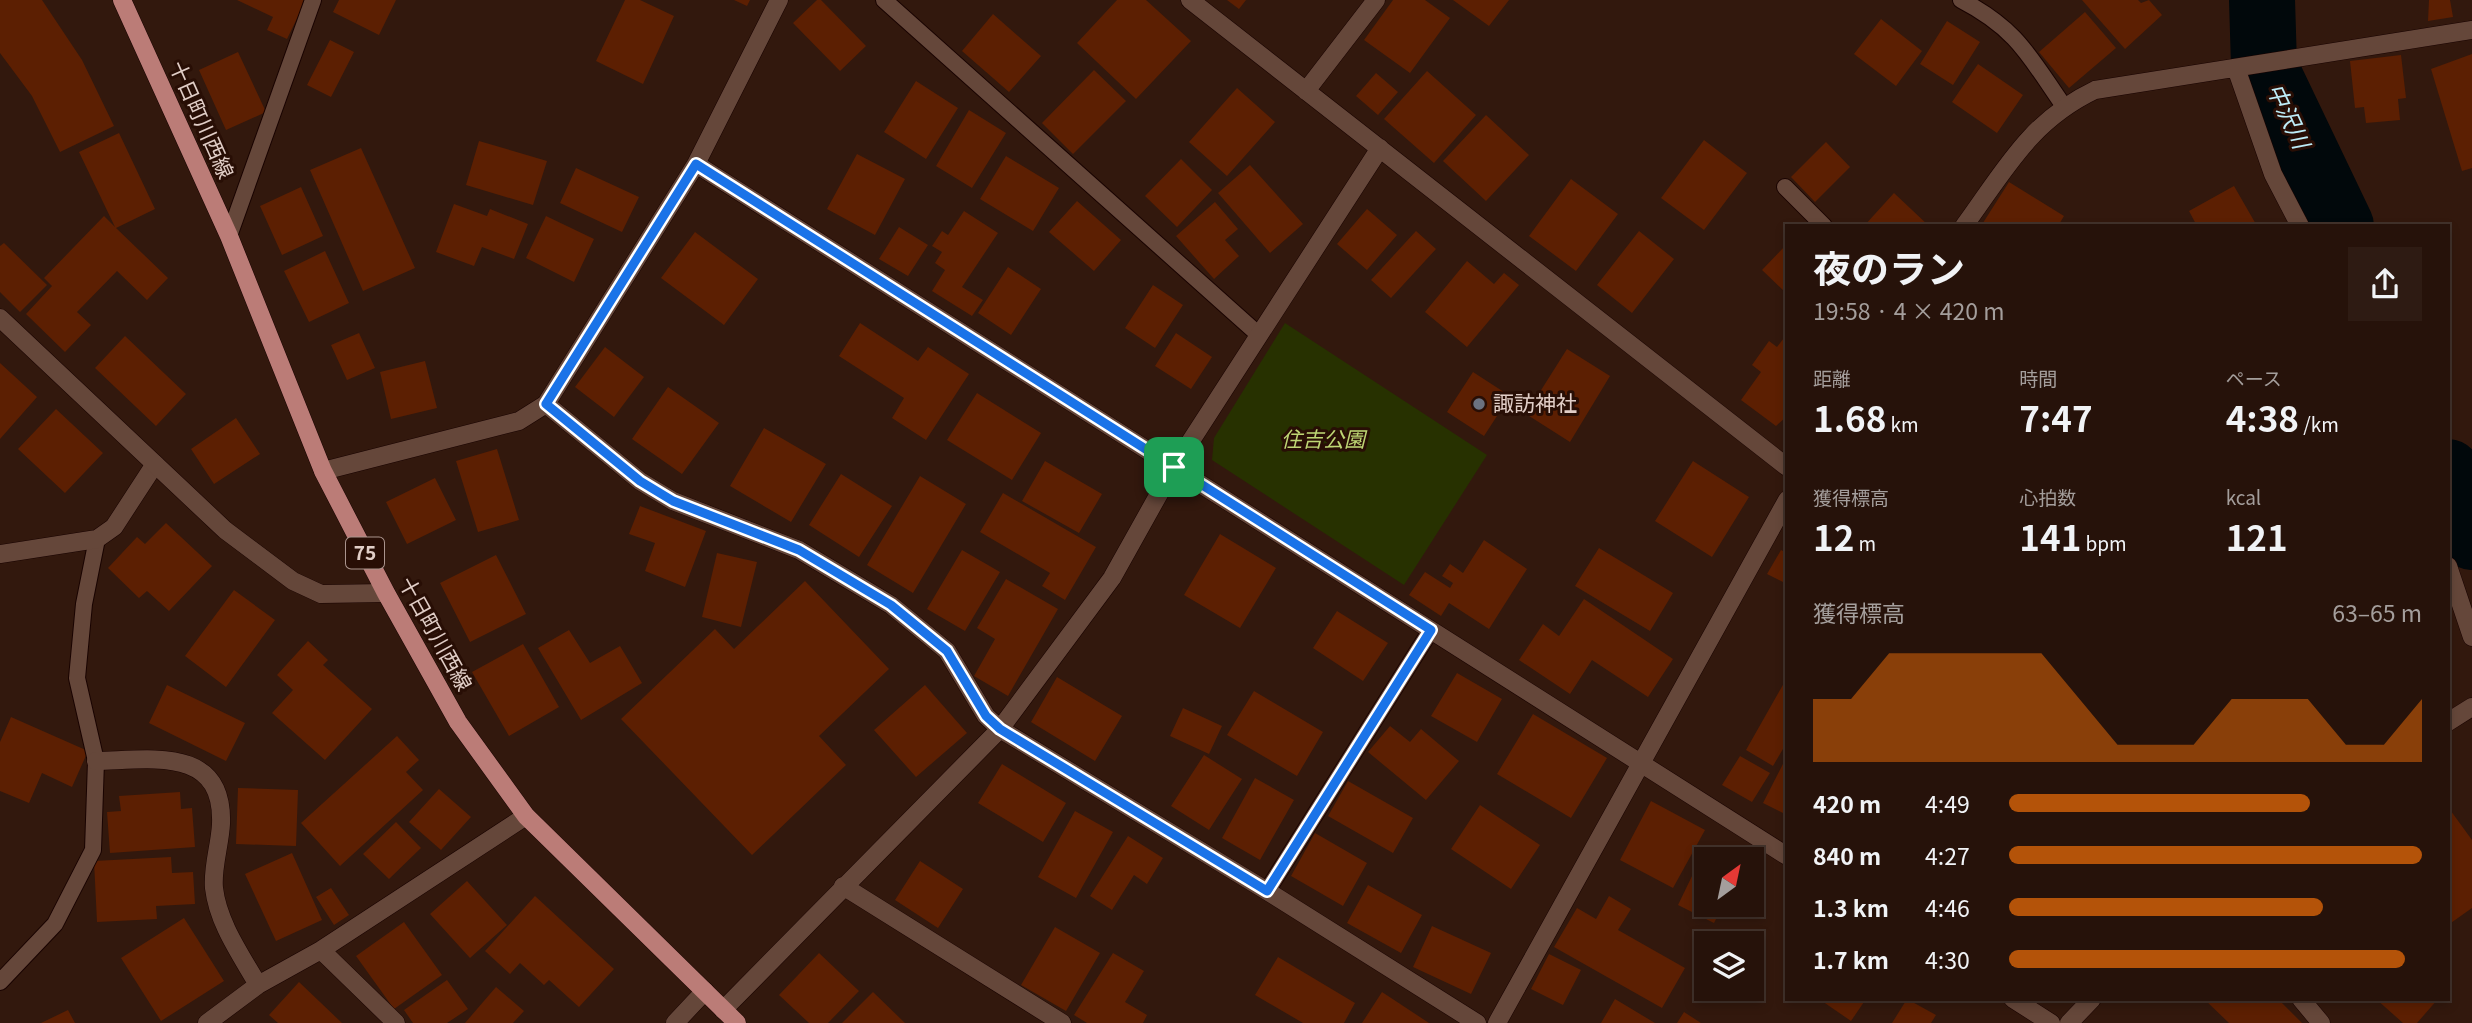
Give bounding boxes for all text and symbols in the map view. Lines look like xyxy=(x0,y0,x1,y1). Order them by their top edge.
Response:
street label: 十日町川西線 xyxy=(163,56,242,183)
water label: 中沢川 xyxy=(2260,77,2321,156)
text: 夜のラン xyxy=(1813,239,1965,294)
button: share xyxy=(2348,247,2422,321)
text: 19:58 · 4 × 420 m xyxy=(1813,293,2004,327)
text: 距離 xyxy=(1813,364,1851,391)
text: 時間 xyxy=(2019,364,2057,391)
text: ペース xyxy=(2226,364,2282,391)
place label: 諏訪神社 xyxy=(1493,387,1577,417)
text: 1.68 xyxy=(1813,391,1886,442)
text: 7:47 xyxy=(2019,391,2093,442)
text: 4:38 xyxy=(2226,391,2299,442)
marker: 諏訪神社 xyxy=(1471,396,1487,412)
text: km xyxy=(1886,410,1919,437)
text: /km xyxy=(2299,410,2339,437)
park label: 住吉公園 xyxy=(1281,423,1368,453)
pin xyxy=(1144,437,1204,497)
icon: arrive xyxy=(1155,448,1193,486)
text: 獲得標高 xyxy=(1813,483,1889,510)
text: 心拍数 xyxy=(2019,483,2076,510)
text: kcal xyxy=(2226,483,2261,510)
text: 12 xyxy=(1813,510,1854,561)
text: 141 xyxy=(2019,510,2081,561)
text: 121 xyxy=(2226,510,2288,561)
text: m xyxy=(1854,529,1876,556)
text: bpm xyxy=(2081,529,2127,556)
road number: 75 xyxy=(346,538,384,568)
street label: 十日町川西線 xyxy=(393,571,480,695)
text: 獲得標高 xyxy=(1813,595,1905,629)
text: 63–65 m xyxy=(2332,595,2422,629)
text: 420 m xyxy=(1813,786,1881,820)
text: 4:49 xyxy=(1925,786,1970,820)
text: 840 m xyxy=(1813,838,1881,872)
text: 4:27 xyxy=(1925,838,1970,872)
north arrow xyxy=(1694,847,1764,917)
map controls xyxy=(1694,847,1764,1001)
text: 1.3 km xyxy=(1813,890,1889,924)
text: 4:46 xyxy=(1925,890,1970,924)
button: layers xyxy=(1694,931,1764,1001)
text: 1.7 km xyxy=(1813,942,1889,976)
text: 4:30 xyxy=(1925,942,1970,976)

